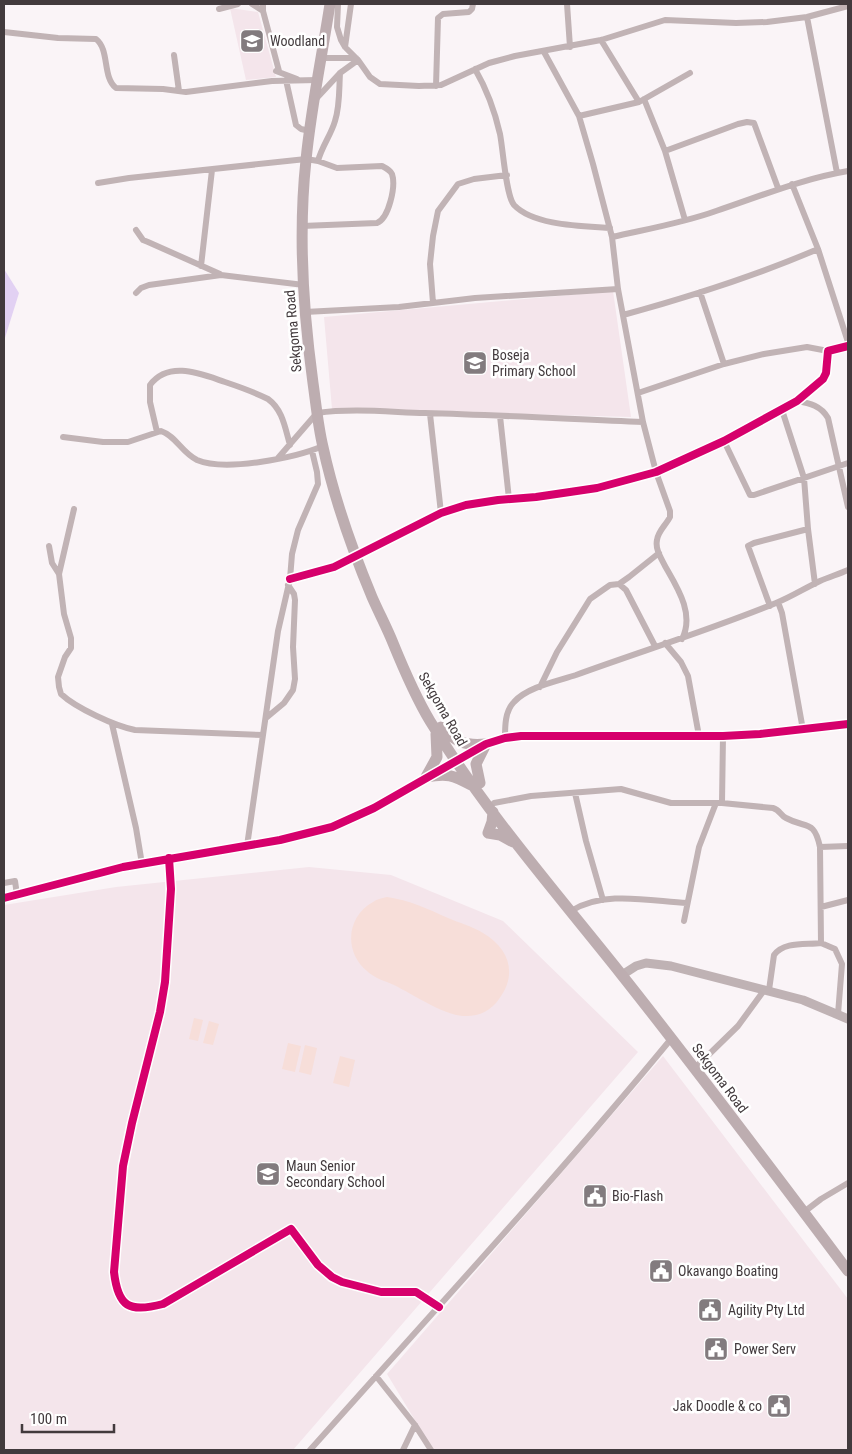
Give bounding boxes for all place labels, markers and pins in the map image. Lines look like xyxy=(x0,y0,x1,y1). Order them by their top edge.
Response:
school or university icon: Woodland xyxy=(239,28,265,54)
place label: Woodland xyxy=(270,33,325,49)
place label: Boseja Primary School xyxy=(492,347,576,379)
school or university icon: Boseja Primary School xyxy=(462,350,488,376)
place label: Maun Senior Secondary School xyxy=(286,1158,385,1190)
school or university icon: Maun Senior Secondary School xyxy=(255,1161,281,1187)
public building icon: Bio-Flash xyxy=(582,1183,608,1209)
place label: Bio-Flash xyxy=(612,1188,663,1204)
public building icon: Okavango Boating xyxy=(648,1258,674,1284)
place label: Okavango Boating xyxy=(678,1263,778,1279)
public building icon: Agility Pty Ltd xyxy=(697,1297,723,1323)
place label: Agility Pty Ltd xyxy=(728,1302,805,1318)
public building icon: Power Serv xyxy=(703,1336,729,1362)
place label: Power Serv xyxy=(734,1341,796,1357)
public building icon: Jak Doodle & co xyxy=(766,1393,792,1419)
place label: Jak Doodle & co xyxy=(673,1398,762,1414)

